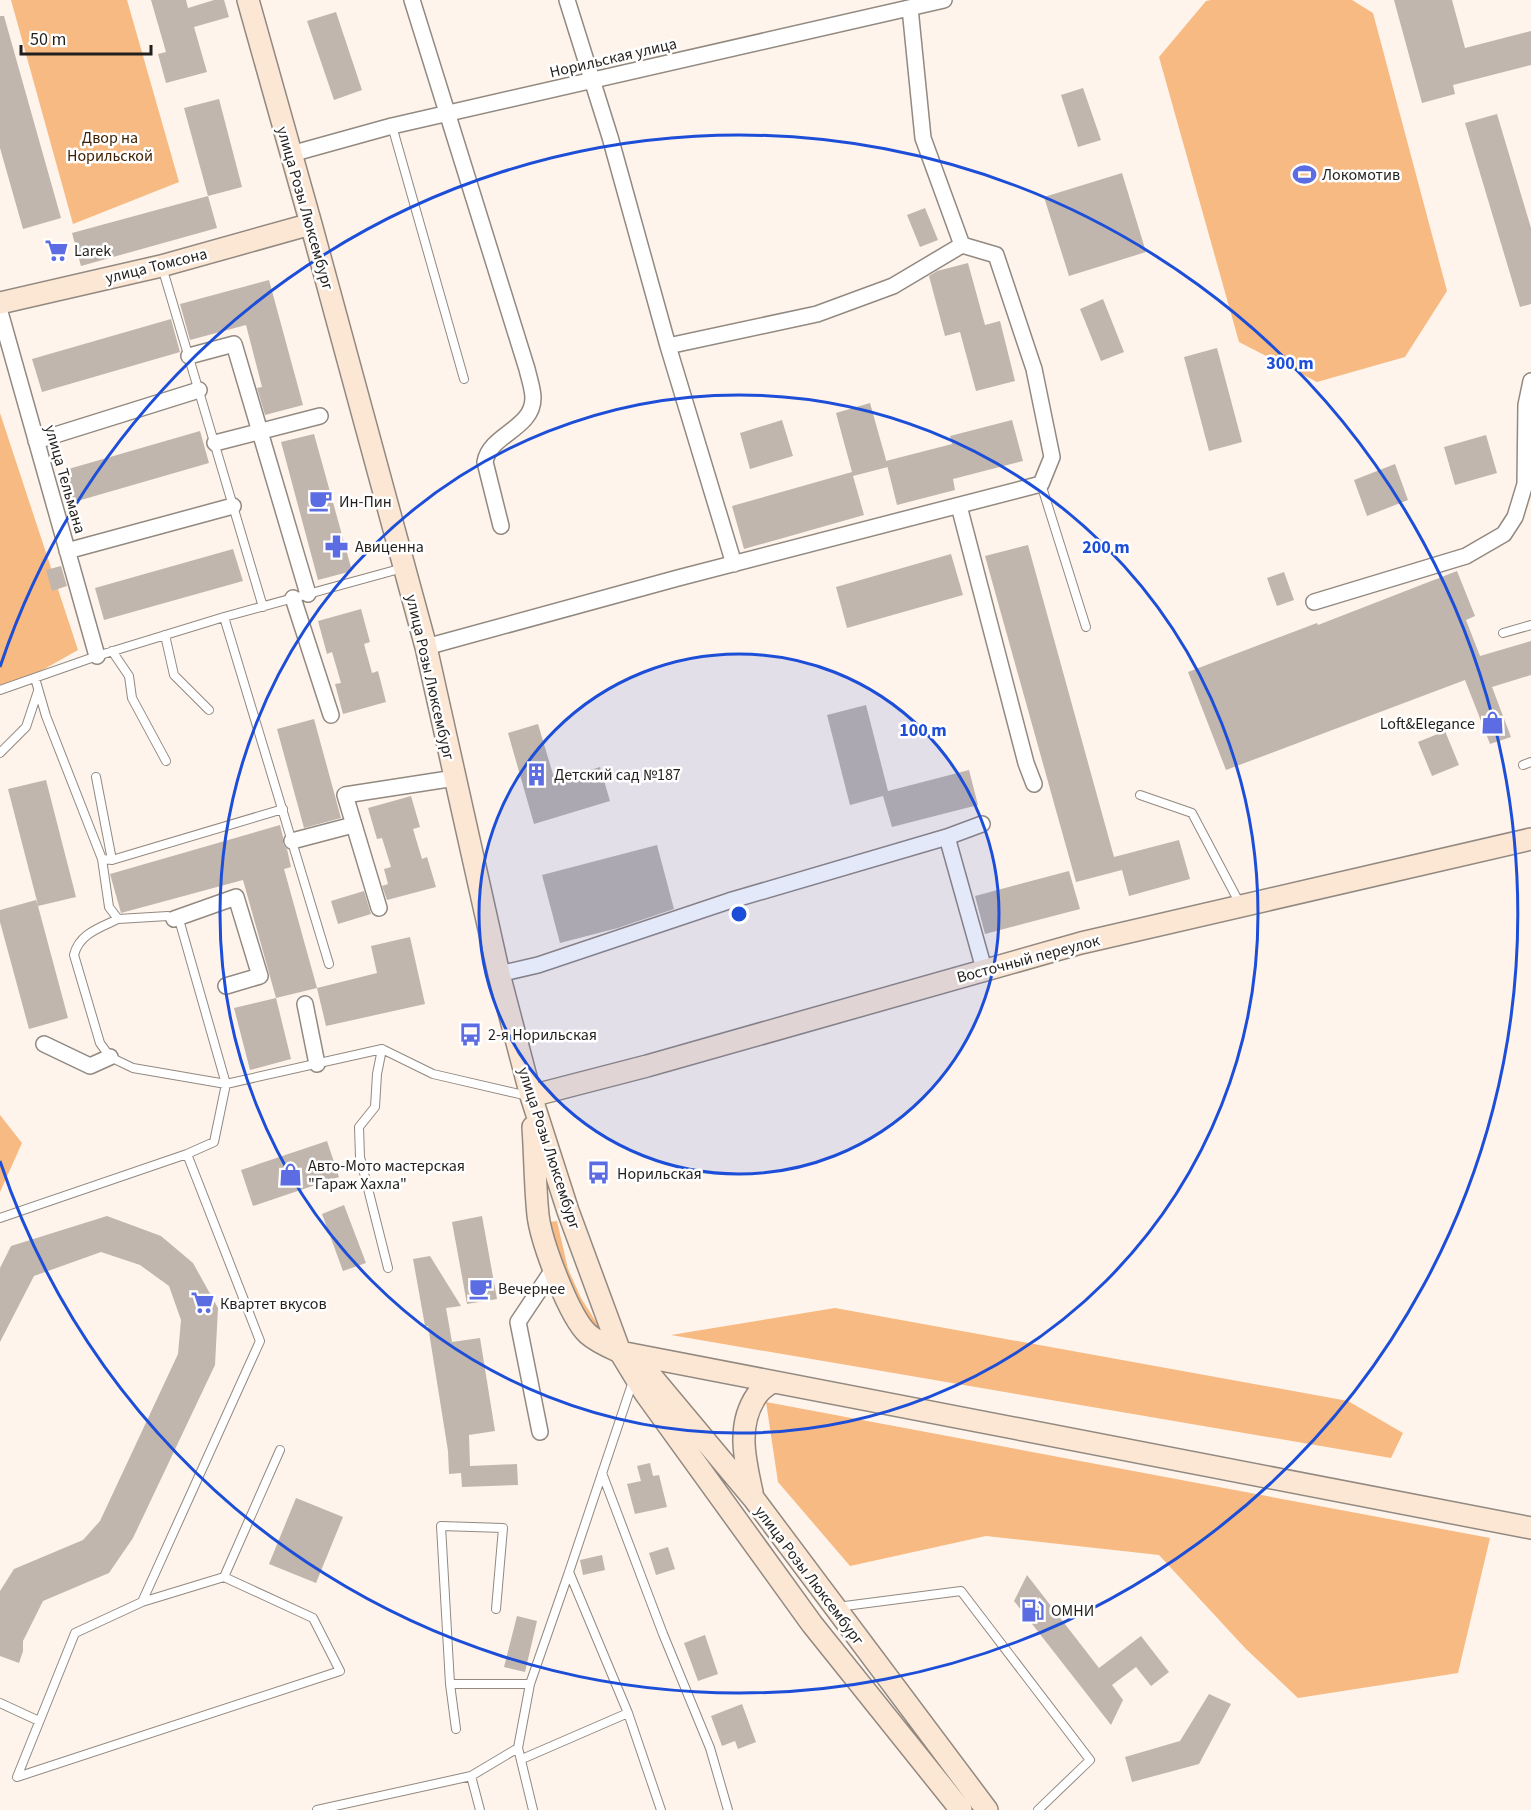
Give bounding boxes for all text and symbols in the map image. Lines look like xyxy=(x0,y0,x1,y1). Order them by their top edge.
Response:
scale bar xyxy=(21,18,152,56)
text: 50 m xyxy=(30,27,66,52)
street label: Норильская улица xyxy=(547,33,679,83)
street label: улица Розы Люксембург xyxy=(271,124,339,293)
park label: Двор на Норильской xyxy=(67,127,153,167)
sports icon: Локомотив xyxy=(1291,161,1317,187)
place label: Локомотив xyxy=(1322,164,1400,186)
supermarket icon: Larek xyxy=(43,237,69,263)
place label: Larek xyxy=(74,240,111,262)
street label: улица Томсона xyxy=(103,243,209,289)
text: 300 m xyxy=(1266,351,1314,376)
street label: улица Тельмана xyxy=(39,422,91,536)
cafe icon: Ин-Пин xyxy=(308,488,334,514)
place label: Ин-Пин xyxy=(339,491,392,513)
pharmacy icon: Авиценна xyxy=(324,533,350,559)
text: 200 m xyxy=(1082,535,1130,560)
place label: Авиценна xyxy=(355,536,424,558)
street label: улица Розы Люксембург xyxy=(400,592,460,763)
shop icon: Loft&Elegance xyxy=(1480,710,1506,736)
place label: Loft&Elegance xyxy=(1380,713,1475,735)
text: 100 m xyxy=(899,718,947,743)
building icon: Детский сад №187 xyxy=(523,761,549,787)
place label: Детский сад №187 xyxy=(554,764,681,786)
centre of rings xyxy=(729,904,749,924)
street label: Восточный переулок xyxy=(954,929,1102,989)
bus stop icon: 2-я Норильская xyxy=(457,1021,483,1047)
place label: 2-я Норильская xyxy=(488,1024,597,1046)
street label: улица Розы Люксембург xyxy=(512,1064,586,1233)
place label: Авто-Мото мастерская "Гараж Хахла" xyxy=(308,1155,465,1195)
bus stop icon: Норильская xyxy=(586,1160,612,1186)
shop icon: Авто-Мото мастерская "Гараж Хахла" xyxy=(277,1161,303,1187)
place label: Норильская xyxy=(617,1163,702,1185)
cafe icon: Вечернее xyxy=(467,1275,493,1301)
place label: Вечернее xyxy=(498,1278,565,1300)
supermarket icon: Квартет вкусов xyxy=(189,1290,215,1316)
place label: Квартет вкусов xyxy=(220,1293,327,1315)
street label: улица Розы Люксембург xyxy=(749,1501,869,1650)
fuel station icon: ОМНИ xyxy=(1020,1597,1046,1623)
place label: ОМНИ xyxy=(1051,1600,1094,1622)

